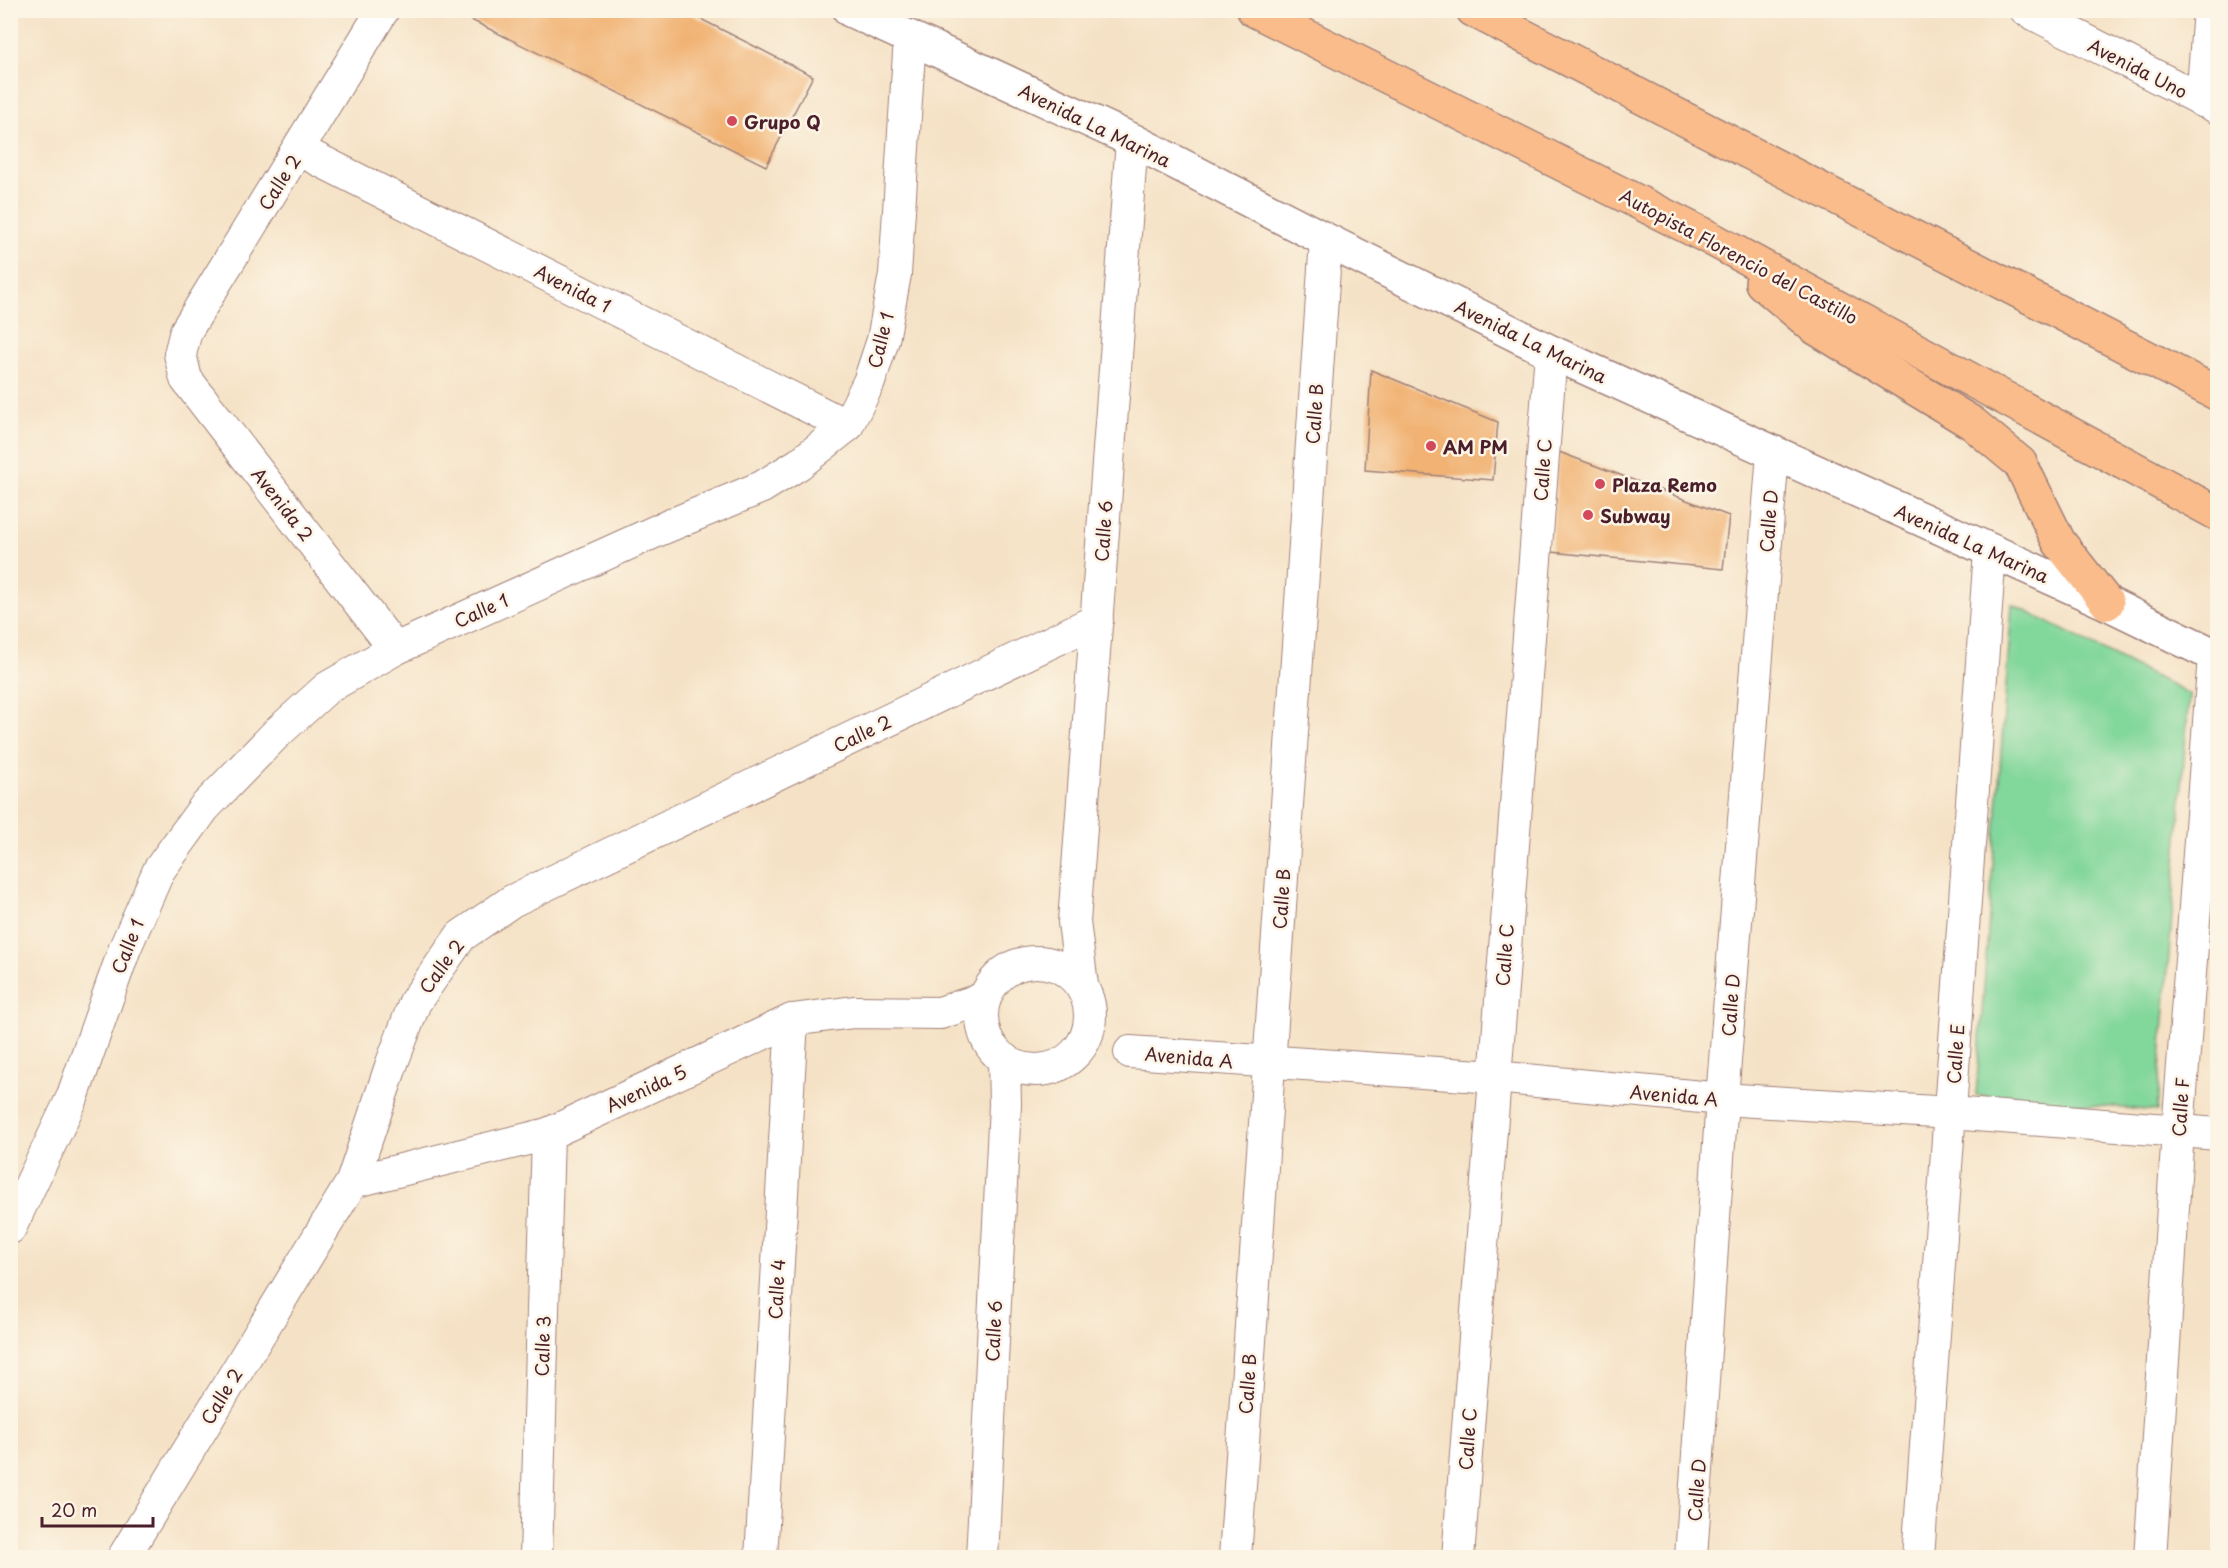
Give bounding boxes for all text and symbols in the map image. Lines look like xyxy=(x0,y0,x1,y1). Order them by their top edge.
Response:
street label: Avenida Uno xyxy=(2084,31,2192,105)
street label: Avenida La Marina xyxy=(1014,76,1176,174)
place label: Grupo Q xyxy=(744,108,820,135)
marker: Grupo Q xyxy=(725,114,739,128)
street label: Calle 2 xyxy=(251,149,307,215)
street label: Autopista Florencio del Castillo xyxy=(1615,181,1863,331)
street label: Avenida 1 xyxy=(530,257,616,319)
street label: Avenida La Marina xyxy=(1450,292,1612,390)
street label: Calle 1 xyxy=(860,309,900,371)
street label: Calle B xyxy=(1298,383,1330,445)
place label: AM PM xyxy=(1443,433,1508,460)
street label: Calle C xyxy=(1526,438,1558,502)
marker: AM PM xyxy=(1424,439,1438,453)
street label: Avenida 2 xyxy=(246,461,320,547)
place label: Plaza Remo xyxy=(1612,471,1717,498)
marker: Plaza Remo xyxy=(1593,477,1607,491)
street label: Calle D xyxy=(1752,489,1784,553)
street label: Avenida La Marina xyxy=(1891,497,2054,589)
street label: Calle 6 xyxy=(1087,499,1119,563)
place label: Subway xyxy=(1600,502,1670,529)
marker: Subway xyxy=(1581,508,1595,522)
street label: Calle 1 xyxy=(449,586,513,634)
street label: Calle 2 xyxy=(828,707,896,759)
street label: Calle B xyxy=(1265,868,1297,930)
street label: Calle 1 xyxy=(104,915,150,977)
street label: Calle C xyxy=(1488,923,1520,987)
street label: Calle 2 xyxy=(412,933,470,999)
street label: Calle D xyxy=(1714,973,1746,1037)
street label: Calle E xyxy=(1939,1023,1971,1085)
street label: Avenida A xyxy=(1144,1040,1235,1074)
street label: Avenida 5 xyxy=(601,1058,691,1118)
street label: Calle F xyxy=(2164,1076,2196,1138)
street label: Avenida A xyxy=(1629,1078,1720,1112)
street label: Calle 4 xyxy=(761,1258,791,1320)
street label: Calle 6 xyxy=(978,1300,1008,1362)
street label: Calle 3 xyxy=(527,1315,557,1377)
street label: Calle B xyxy=(1231,1353,1263,1415)
street label: Calle 2 xyxy=(194,1363,248,1429)
street label: Calle C xyxy=(1451,1407,1483,1471)
street label: Calle D xyxy=(1680,1458,1712,1522)
scale bar xyxy=(42,1490,153,1528)
text: 20 m xyxy=(51,1496,97,1523)

